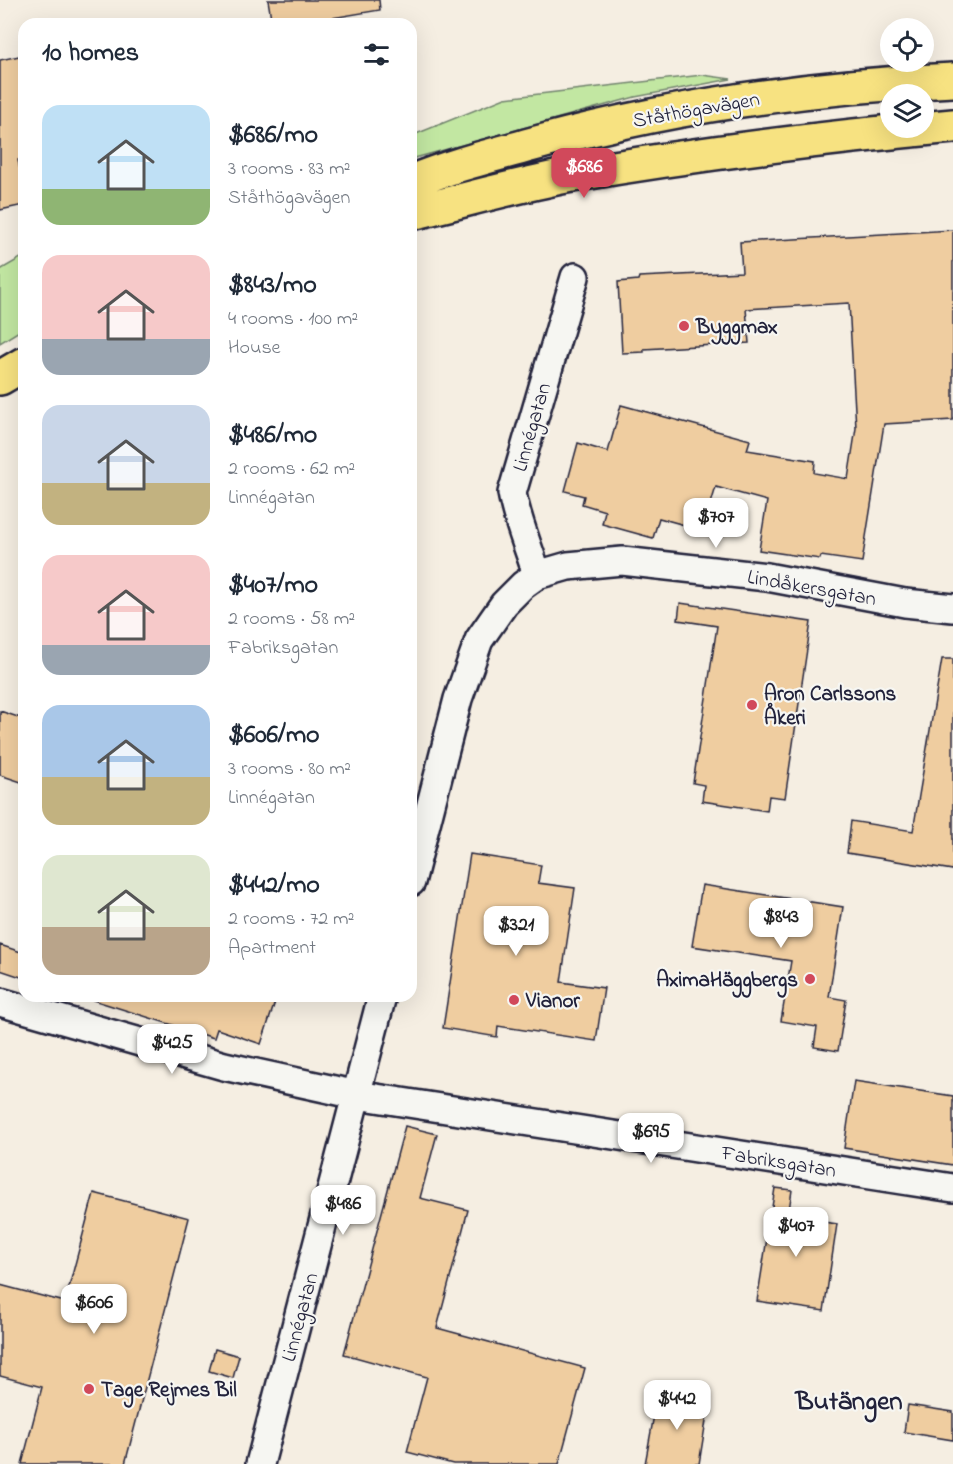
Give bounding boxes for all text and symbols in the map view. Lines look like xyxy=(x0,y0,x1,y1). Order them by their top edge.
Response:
map controls xyxy=(880,18,934,138)
button: locate xyxy=(880,18,934,72)
text: 10 homes xyxy=(42,35,139,73)
icon: filters xyxy=(360,38,393,71)
button: layers xyxy=(880,84,934,138)
street label: Ståthögavägen xyxy=(630,85,763,139)
text: $686/mo xyxy=(228,117,318,155)
icon: home xyxy=(90,129,162,201)
pin: $686 xyxy=(548,148,620,199)
text: $686 xyxy=(565,153,603,182)
text: 3 rooms · 83 m² xyxy=(228,155,350,184)
text: Ståthögavägen xyxy=(228,184,350,213)
text: $843/mo xyxy=(228,267,317,305)
icon: home xyxy=(90,279,162,351)
text: 4 rooms · 100 m² xyxy=(228,305,358,334)
place label: Byggmax xyxy=(695,313,778,345)
marker: Byggmax xyxy=(677,319,691,333)
text: House xyxy=(228,334,281,363)
street label: Linnégatan xyxy=(506,380,562,476)
text: $486/mo xyxy=(228,417,317,455)
icon: home xyxy=(90,429,162,501)
text: 2 rooms · 62 m² xyxy=(228,455,355,484)
text: Linnégatan xyxy=(228,484,315,513)
pin: $707 xyxy=(680,498,752,549)
text: $707 xyxy=(697,503,735,532)
street label: Lindåkersgatan xyxy=(744,563,878,617)
text: $407/mo xyxy=(228,567,318,605)
icon: home xyxy=(90,579,162,651)
text: 2 rooms · 58 m² xyxy=(228,605,355,634)
text: Fabriksgatan xyxy=(228,634,338,663)
place label: Aron Carlssons Åkeri xyxy=(764,680,897,734)
marker: Aron Carlssons Åkeri xyxy=(745,698,759,712)
text: $606/mo xyxy=(228,717,320,755)
icon: home xyxy=(90,729,162,801)
text: 3 rooms · 80 m² xyxy=(228,755,351,784)
text: Linnégatan xyxy=(228,784,315,813)
text: $442/mo xyxy=(228,867,320,905)
icon: home xyxy=(90,879,162,951)
pin: $843 xyxy=(745,898,817,949)
text: $843 xyxy=(763,903,799,932)
text: 2 rooms · 72 m² xyxy=(228,905,355,934)
pin: $321 xyxy=(480,906,552,957)
text: $321 xyxy=(498,911,534,940)
text: Apartment xyxy=(228,934,316,963)
place label: AximaHäggbergs xyxy=(656,966,798,998)
marker: AximaHäggbergs xyxy=(803,972,817,986)
place label: Vianor xyxy=(525,987,580,1017)
marker: Vianor xyxy=(507,993,521,1007)
pin: $425 xyxy=(136,1024,208,1075)
text: $425 xyxy=(151,1029,193,1058)
pin: $695 xyxy=(615,1113,687,1164)
text: $695 xyxy=(632,1118,670,1147)
street label: Fabriksgatan xyxy=(718,1139,838,1189)
pin: $486 xyxy=(307,1185,379,1236)
text: $486 xyxy=(325,1190,361,1219)
pin: $407 xyxy=(760,1207,832,1258)
text: $407 xyxy=(777,1212,815,1241)
street label: Linnégatan xyxy=(275,1270,329,1366)
pin: $606 xyxy=(58,1284,130,1335)
text: $606 xyxy=(75,1289,113,1318)
place label: Tage Rejmes Bil xyxy=(101,1376,237,1408)
pin: $442 xyxy=(641,1380,713,1431)
marker: Tage Rejmes Bil xyxy=(82,1382,96,1396)
district label: Butängen xyxy=(793,1383,903,1423)
text: $442 xyxy=(658,1385,696,1414)

